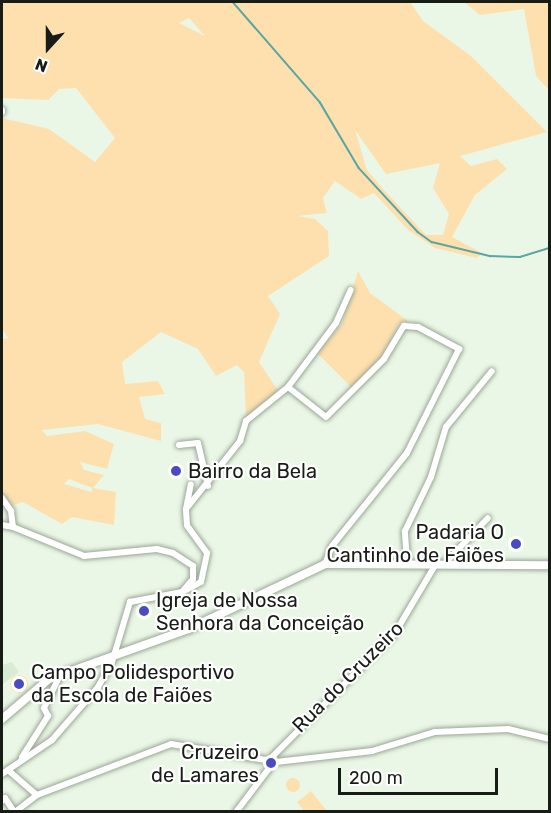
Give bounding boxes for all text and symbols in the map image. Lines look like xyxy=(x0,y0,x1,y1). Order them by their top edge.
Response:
north arrow xyxy=(18,18,78,78)
text: N xyxy=(33,54,50,76)
place label: Bairro da Bela xyxy=(188,459,317,483)
marker: Bairro da Bela xyxy=(169,464,183,478)
place label: Padaria O Cantinho de Faiões xyxy=(326,520,504,567)
marker: Padaria O Cantinho de Faiões xyxy=(509,537,523,551)
place label: Igreja de Nossa Senhora da Conceição xyxy=(156,588,364,635)
marker: Igreja de Nossa Senhora da Conceição xyxy=(137,604,151,618)
street label: Rua do Cruzeiro xyxy=(287,616,409,738)
place label: Campo Polidesportivo da Escola de Faiões xyxy=(31,660,234,707)
marker: Campo Polidesportivo da Escola de Faiões xyxy=(12,677,26,691)
place label: Cruzeiro de Lamares xyxy=(151,740,259,787)
marker: Cruzeiro de Lamares xyxy=(264,756,278,770)
scale bar xyxy=(341,756,502,794)
text: 200 m xyxy=(349,767,403,789)

